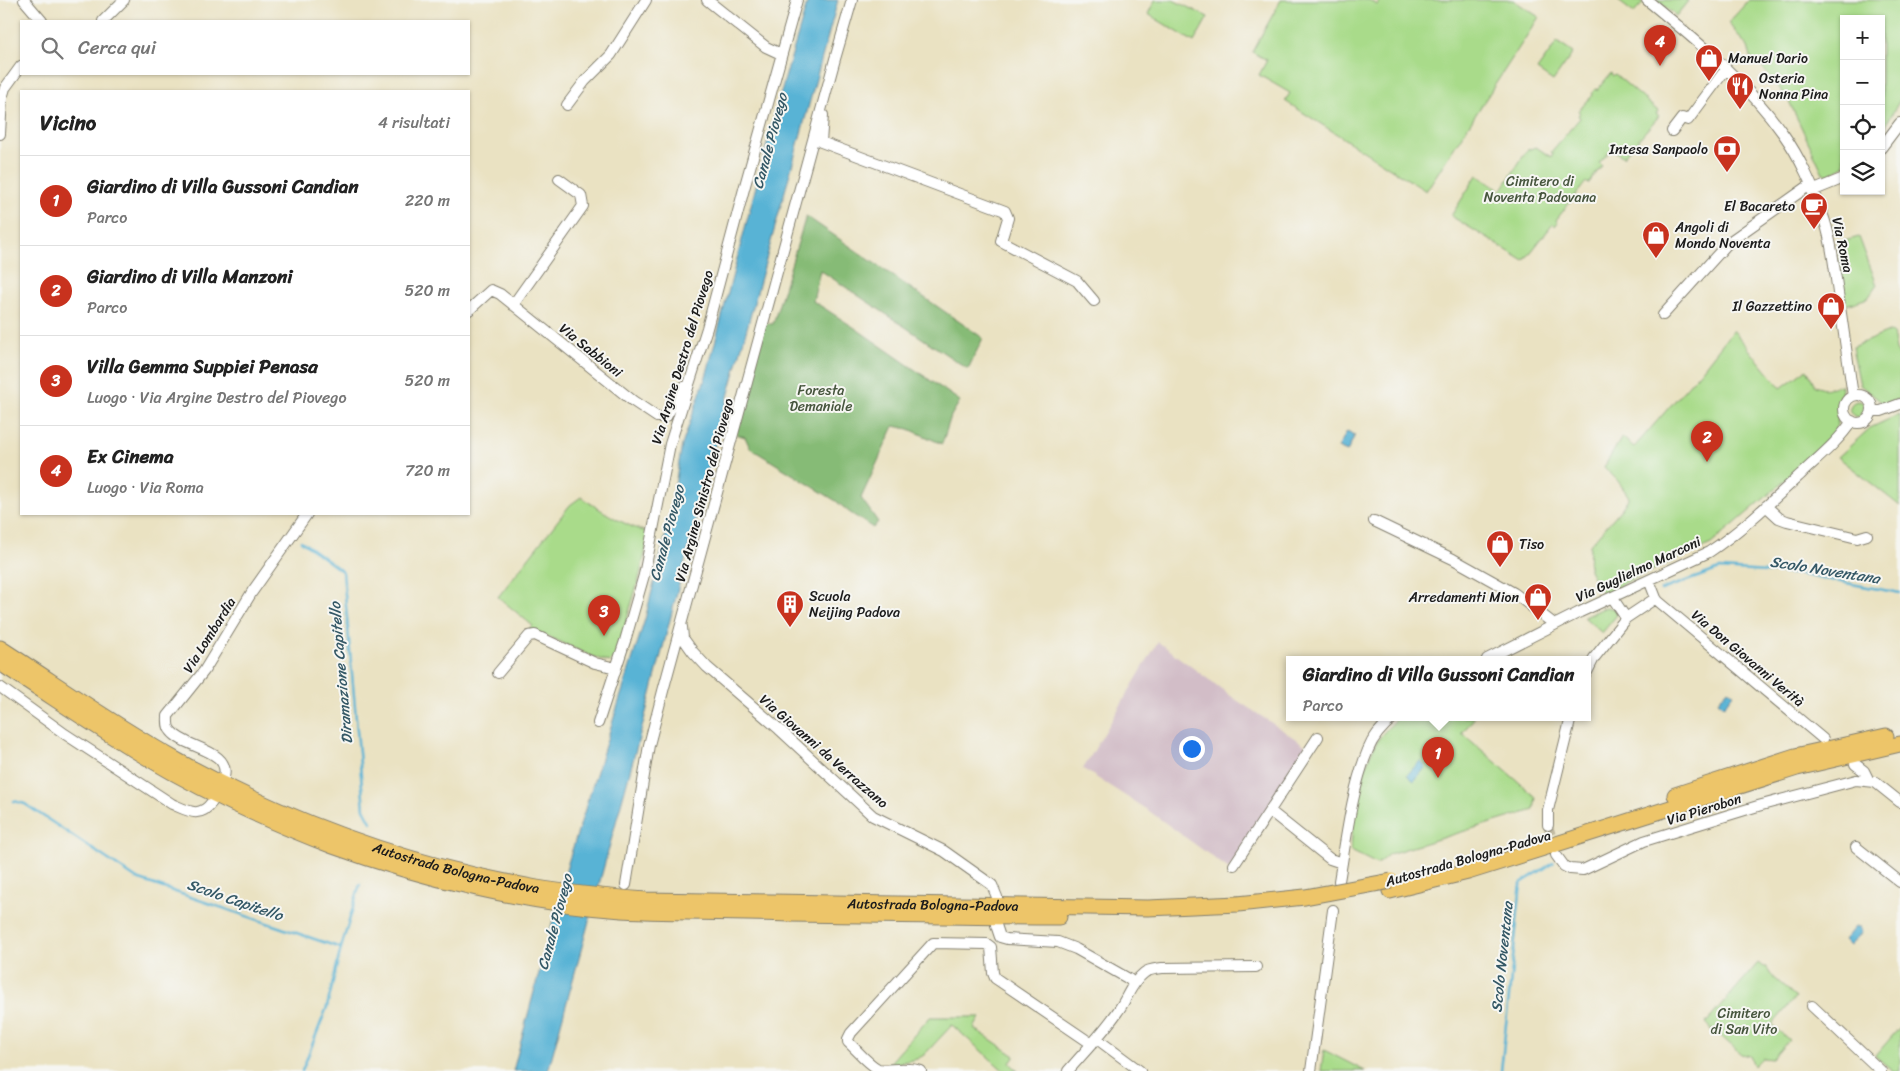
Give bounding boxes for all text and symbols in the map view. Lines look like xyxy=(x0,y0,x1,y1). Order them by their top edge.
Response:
map controls xyxy=(1840,15,1885,195)
button: + xyxy=(1840,15,1885,60)
search box xyxy=(20,20,470,75)
pin: 4 xyxy=(1644,25,1676,66)
text: Cerca qui xyxy=(78,31,156,64)
icon: search xyxy=(38,34,66,62)
shop icon: Manuel Dario xyxy=(1694,43,1724,82)
place label: Manuel Dario xyxy=(1728,46,1808,71)
button: − xyxy=(1840,60,1885,105)
place label: Osteria Nonna Pina xyxy=(1759,66,1828,107)
restaurant icon: Osteria Nonna Pina xyxy=(1725,71,1755,110)
water label: Canale Piovego xyxy=(745,89,796,192)
text: Vicino xyxy=(40,104,96,142)
button: locate xyxy=(1840,105,1885,150)
text: 4 risultati xyxy=(378,108,450,137)
bank icon: Intesa Sanpaolo xyxy=(1712,134,1742,173)
place label: Intesa Sanpaolo xyxy=(1608,137,1708,162)
button: layers xyxy=(1840,150,1885,195)
park label: Cimitero di Noventa Padovana xyxy=(1484,169,1596,210)
text: Giardino di Villa Gussoni Candian xyxy=(87,170,359,203)
text: 1 xyxy=(53,186,59,215)
text: 220 m xyxy=(405,186,450,215)
cafe icon: El Bacareto xyxy=(1799,191,1829,230)
place label: El Bacareto xyxy=(1724,194,1795,219)
text: Parco xyxy=(87,203,127,232)
place label: Angoli di Mondo Noventa xyxy=(1674,215,1771,256)
street label: Via Roma xyxy=(1824,215,1861,275)
shop icon: Angoli di Mondo Noventa xyxy=(1641,220,1671,259)
text: Giardino di Villa Manzoni xyxy=(87,260,293,293)
street label: Via Argine Destro del Piovego xyxy=(644,267,721,447)
text: 2 xyxy=(51,276,61,305)
text: 520 m xyxy=(404,276,450,305)
shop icon: Il Gazzettino xyxy=(1816,291,1846,330)
text: Parco xyxy=(87,293,127,322)
place label: Il Gazzettino xyxy=(1731,294,1812,319)
street label: Via Sabbioni xyxy=(553,317,629,385)
text: Villa Gemma Suppiei Penasa xyxy=(87,350,318,383)
text: 3 xyxy=(52,366,60,395)
text: 520 m xyxy=(404,366,450,395)
park label: Foresta Demaniale xyxy=(790,378,852,419)
text: Luogo · Via Argine Destro del Piovego xyxy=(87,383,347,412)
street label: Via Argine Sinistro del Piovego xyxy=(668,395,741,585)
pin: 2 xyxy=(1691,421,1723,462)
text: Ex Cinema xyxy=(87,440,173,473)
text: 4 xyxy=(51,456,61,485)
text: 720 m xyxy=(405,456,450,485)
text: Luogo · Via Roma xyxy=(87,473,204,502)
water label: Canale Piovego xyxy=(642,481,693,584)
shop icon: Tiso xyxy=(1485,529,1515,568)
street label: Via Guglielmo Marconi xyxy=(1571,529,1706,610)
place label: Tiso xyxy=(1519,532,1544,557)
water label: Scolo Noventana xyxy=(1768,548,1883,592)
shop icon: Arredamenti Mion xyxy=(1523,582,1553,621)
place label: Scuola Neijing Padova xyxy=(809,584,900,625)
place label: Arredamenti Mion xyxy=(1408,585,1519,610)
building icon: Scuola Neijing Padova xyxy=(775,589,805,628)
street label: Via Lombardia xyxy=(176,592,243,678)
pin: 3 xyxy=(588,595,620,636)
water label: Diramazione Capitello xyxy=(322,600,360,745)
street label: Via Don Giovanni Verità xyxy=(1685,603,1810,714)
popup xyxy=(1286,656,1591,721)
text: Giardino di Villa Gussoni Candian xyxy=(1303,658,1574,691)
street label: Via Giovanni da Verrazzano xyxy=(753,688,894,815)
text: Parco xyxy=(1303,691,1343,720)
your location xyxy=(1179,736,1205,762)
pin: 1 xyxy=(1422,737,1454,778)
street label: Via Pierobon xyxy=(1664,786,1745,833)
street label: Autostrada Bologna-Padova xyxy=(1381,823,1554,894)
street label: Autostrada Bologna-Padova xyxy=(368,835,541,901)
water label: Canale Piovego xyxy=(530,870,581,973)
water label: Scolo Capitello xyxy=(184,872,288,929)
street label: Autostrada Bologna-Padova xyxy=(846,891,1019,919)
water label: Scolo Noventana xyxy=(1483,899,1521,1013)
park label: Cimitero di San Vito xyxy=(1711,1001,1777,1042)

